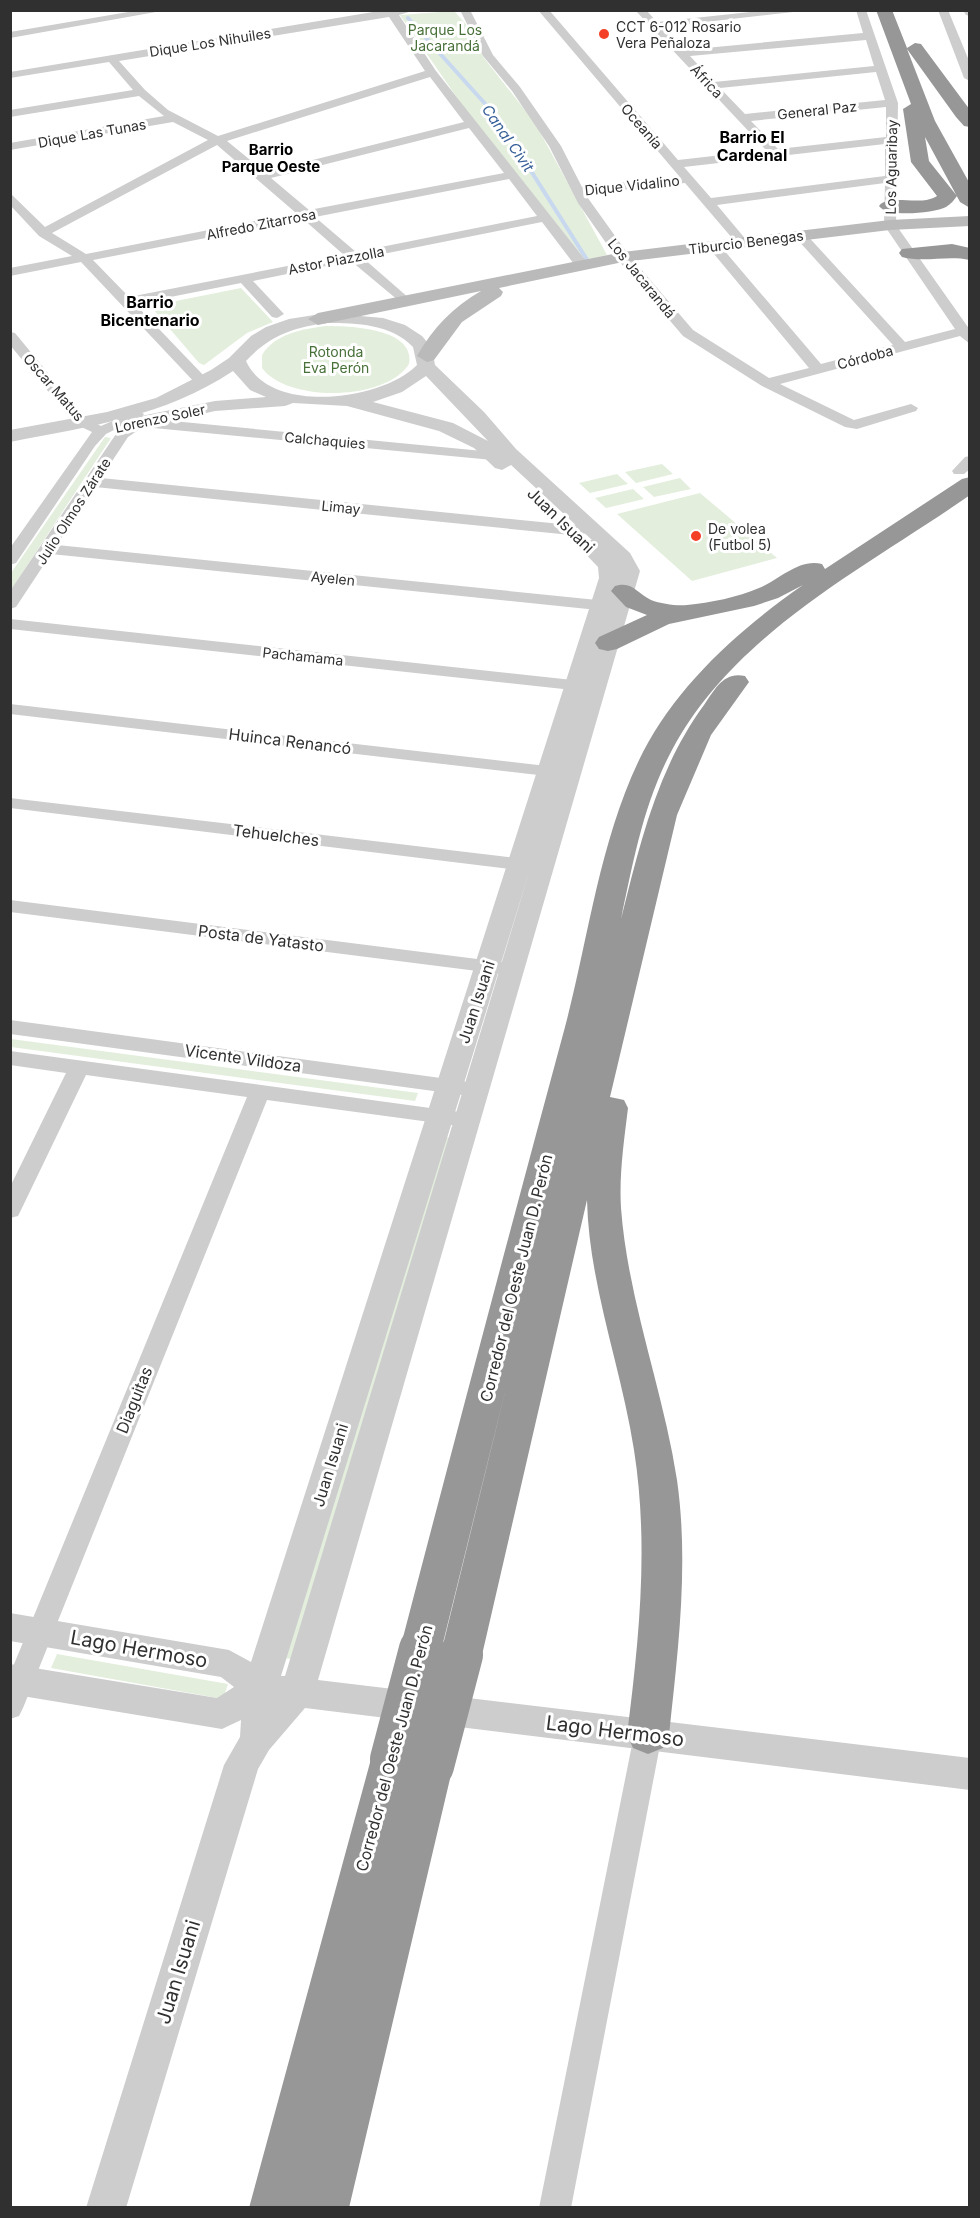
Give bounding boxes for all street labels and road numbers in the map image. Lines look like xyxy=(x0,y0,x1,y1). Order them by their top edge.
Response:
street label: Dique Los Nihuiles xyxy=(148,24,272,60)
street label: África xyxy=(687,61,727,101)
street label: General Paz xyxy=(776,97,858,123)
street label: Oceanía xyxy=(618,100,666,152)
street label: Dique Las Tunas xyxy=(37,115,147,151)
street label: Los Aguaribay xyxy=(882,119,900,215)
street label: Dique Vidalino xyxy=(584,172,680,198)
street label: Alfredo Zitarrosa xyxy=(205,205,317,243)
street label: Tiburcio Benegas xyxy=(688,227,804,257)
street label: Los Jacarandá xyxy=(605,235,679,321)
street label: Astor Piazzolla xyxy=(286,242,386,278)
street label: Córdoba xyxy=(835,341,895,373)
street label: Oscar Matus xyxy=(20,350,88,424)
street label: Lorenzo Soler xyxy=(113,400,207,436)
street label: Calchaquies xyxy=(284,428,366,452)
street label: Julio Olmos Zárate xyxy=(32,454,114,568)
street label: Juan Isuani xyxy=(523,483,599,557)
street label: Limay xyxy=(321,497,361,518)
street label: Ayelen xyxy=(310,567,356,589)
street label: Pachamama xyxy=(262,643,344,669)
street label: Huinca Renancó xyxy=(227,724,353,758)
street label: Tehuelches xyxy=(232,820,320,850)
street label: Posta de Yatasto xyxy=(197,920,325,956)
street label: Juan Isuani xyxy=(453,958,499,1046)
street label: Vicente Vildoza xyxy=(183,1040,303,1076)
street label: Corredor del Oeste Juan D. Perón xyxy=(475,1152,557,1404)
street label: Diaguitas xyxy=(112,1364,156,1436)
street label: Juan Isuani xyxy=(308,1421,352,1509)
street label: Corredor del Oeste Juan D. Perón xyxy=(351,1622,437,1874)
street label: Lago Hermoso xyxy=(69,1625,209,1673)
street label: Lago Hermoso xyxy=(545,1711,685,1751)
street label: Juan Isuani xyxy=(151,1917,205,2027)

